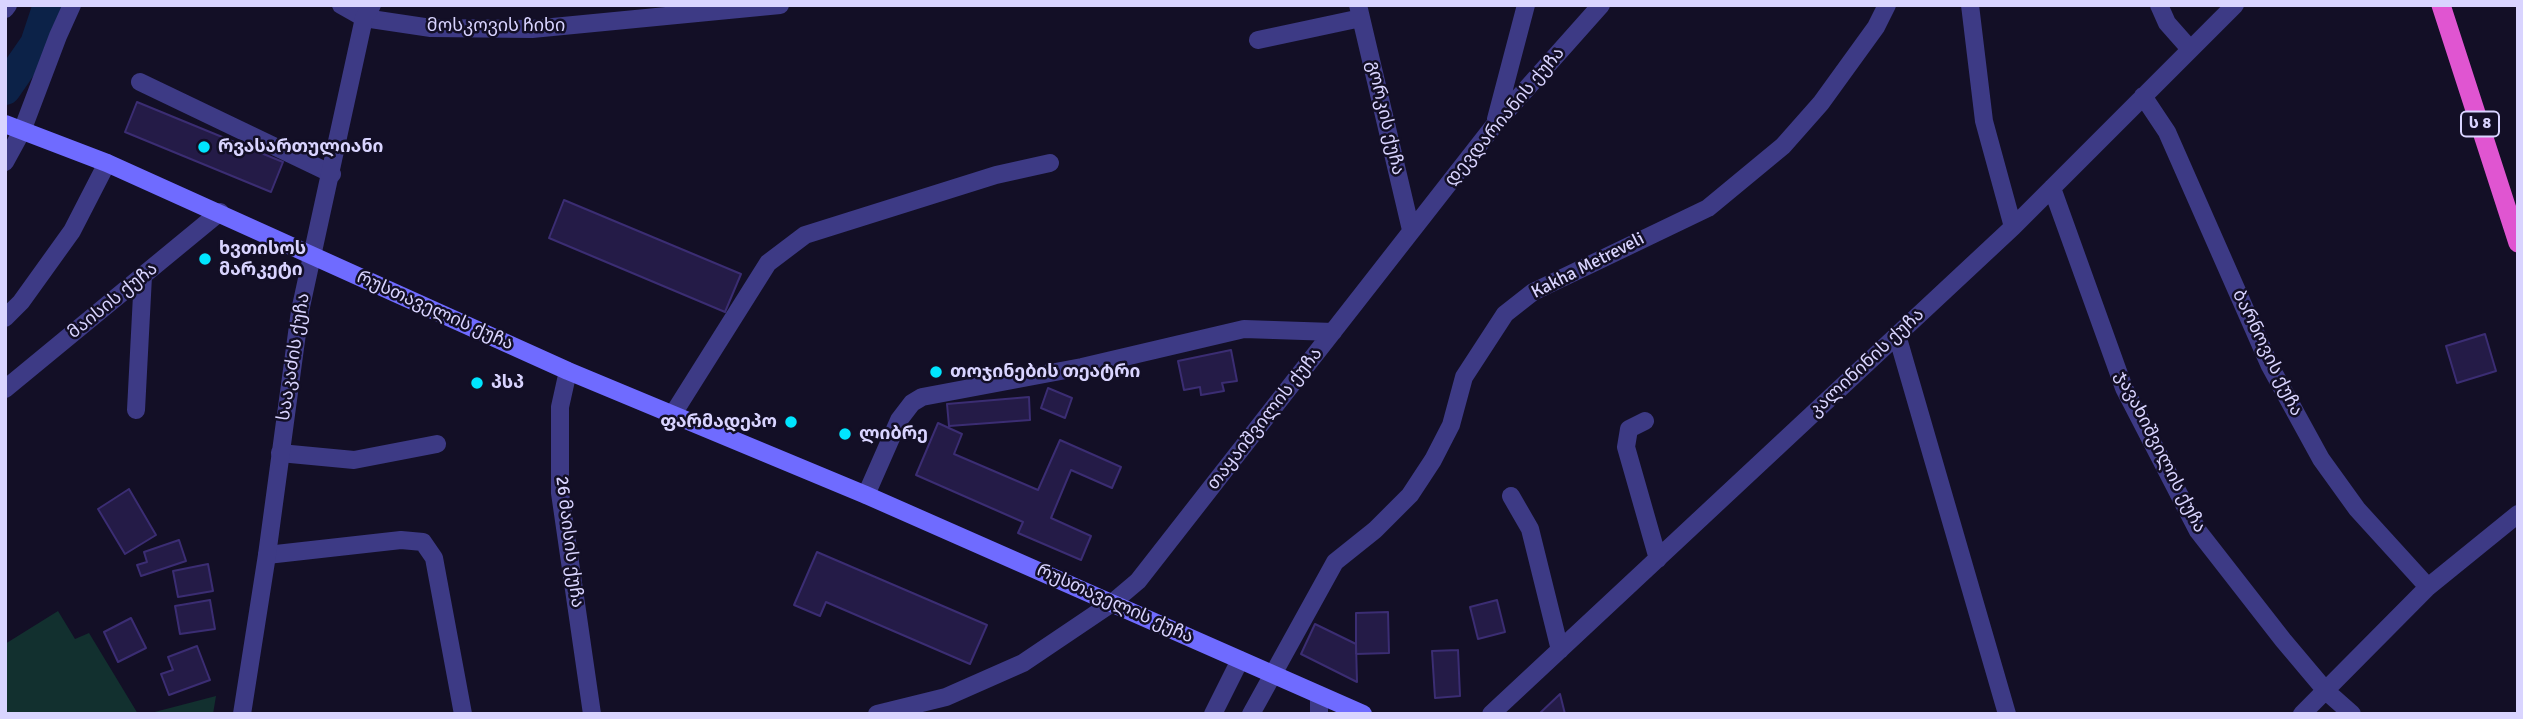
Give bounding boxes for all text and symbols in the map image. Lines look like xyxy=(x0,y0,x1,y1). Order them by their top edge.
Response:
street label: მოსკოვის ჩიხი xyxy=(427,15,565,37)
street label: დევდარიანის ქუჩა xyxy=(1440,43,1570,191)
street label: გორკის ქუჩა xyxy=(1361,59,1409,177)
road number: ს 8 xyxy=(2461,112,2499,136)
place label: რვასართულიანი xyxy=(218,136,383,158)
marker: რვასართულიანი xyxy=(196,139,212,155)
street label: Kakha Metreveli xyxy=(1528,228,1648,304)
place label: ხვთისოს მარკეტი xyxy=(219,238,306,280)
marker: ხვთისოს მარკეტი xyxy=(197,251,213,267)
street label: მაისის ქუჩა xyxy=(64,258,162,344)
street label: რუსთაველის ქუჩა xyxy=(353,267,517,355)
street label: ბარნოვის ქუჩა xyxy=(2227,286,2307,420)
street label: სააკაძის ქუჩა xyxy=(273,292,315,422)
street label: კალინინის ქუჩა xyxy=(1805,304,1929,422)
street label: თაყაიშვილის ქუჩა xyxy=(1203,344,1327,494)
place label: თოჯინების თეატრი xyxy=(950,361,1140,383)
marker: თოჯინების თეატრი xyxy=(928,364,944,380)
street label: ჯავახიშვილის ქუჩა xyxy=(2110,367,2210,537)
place label: პსპ xyxy=(491,372,524,394)
marker: პსპ xyxy=(469,375,485,391)
place label: ფარმადეპო xyxy=(660,411,777,433)
marker: ფარმადეპო xyxy=(783,414,799,430)
place label: ლიბრე xyxy=(859,423,928,445)
marker: ლიბრე xyxy=(837,426,853,442)
street label: 26 მაისის ქუჩა xyxy=(550,475,588,609)
street label: რუსთაველის ქუჩა xyxy=(1033,560,1197,648)

